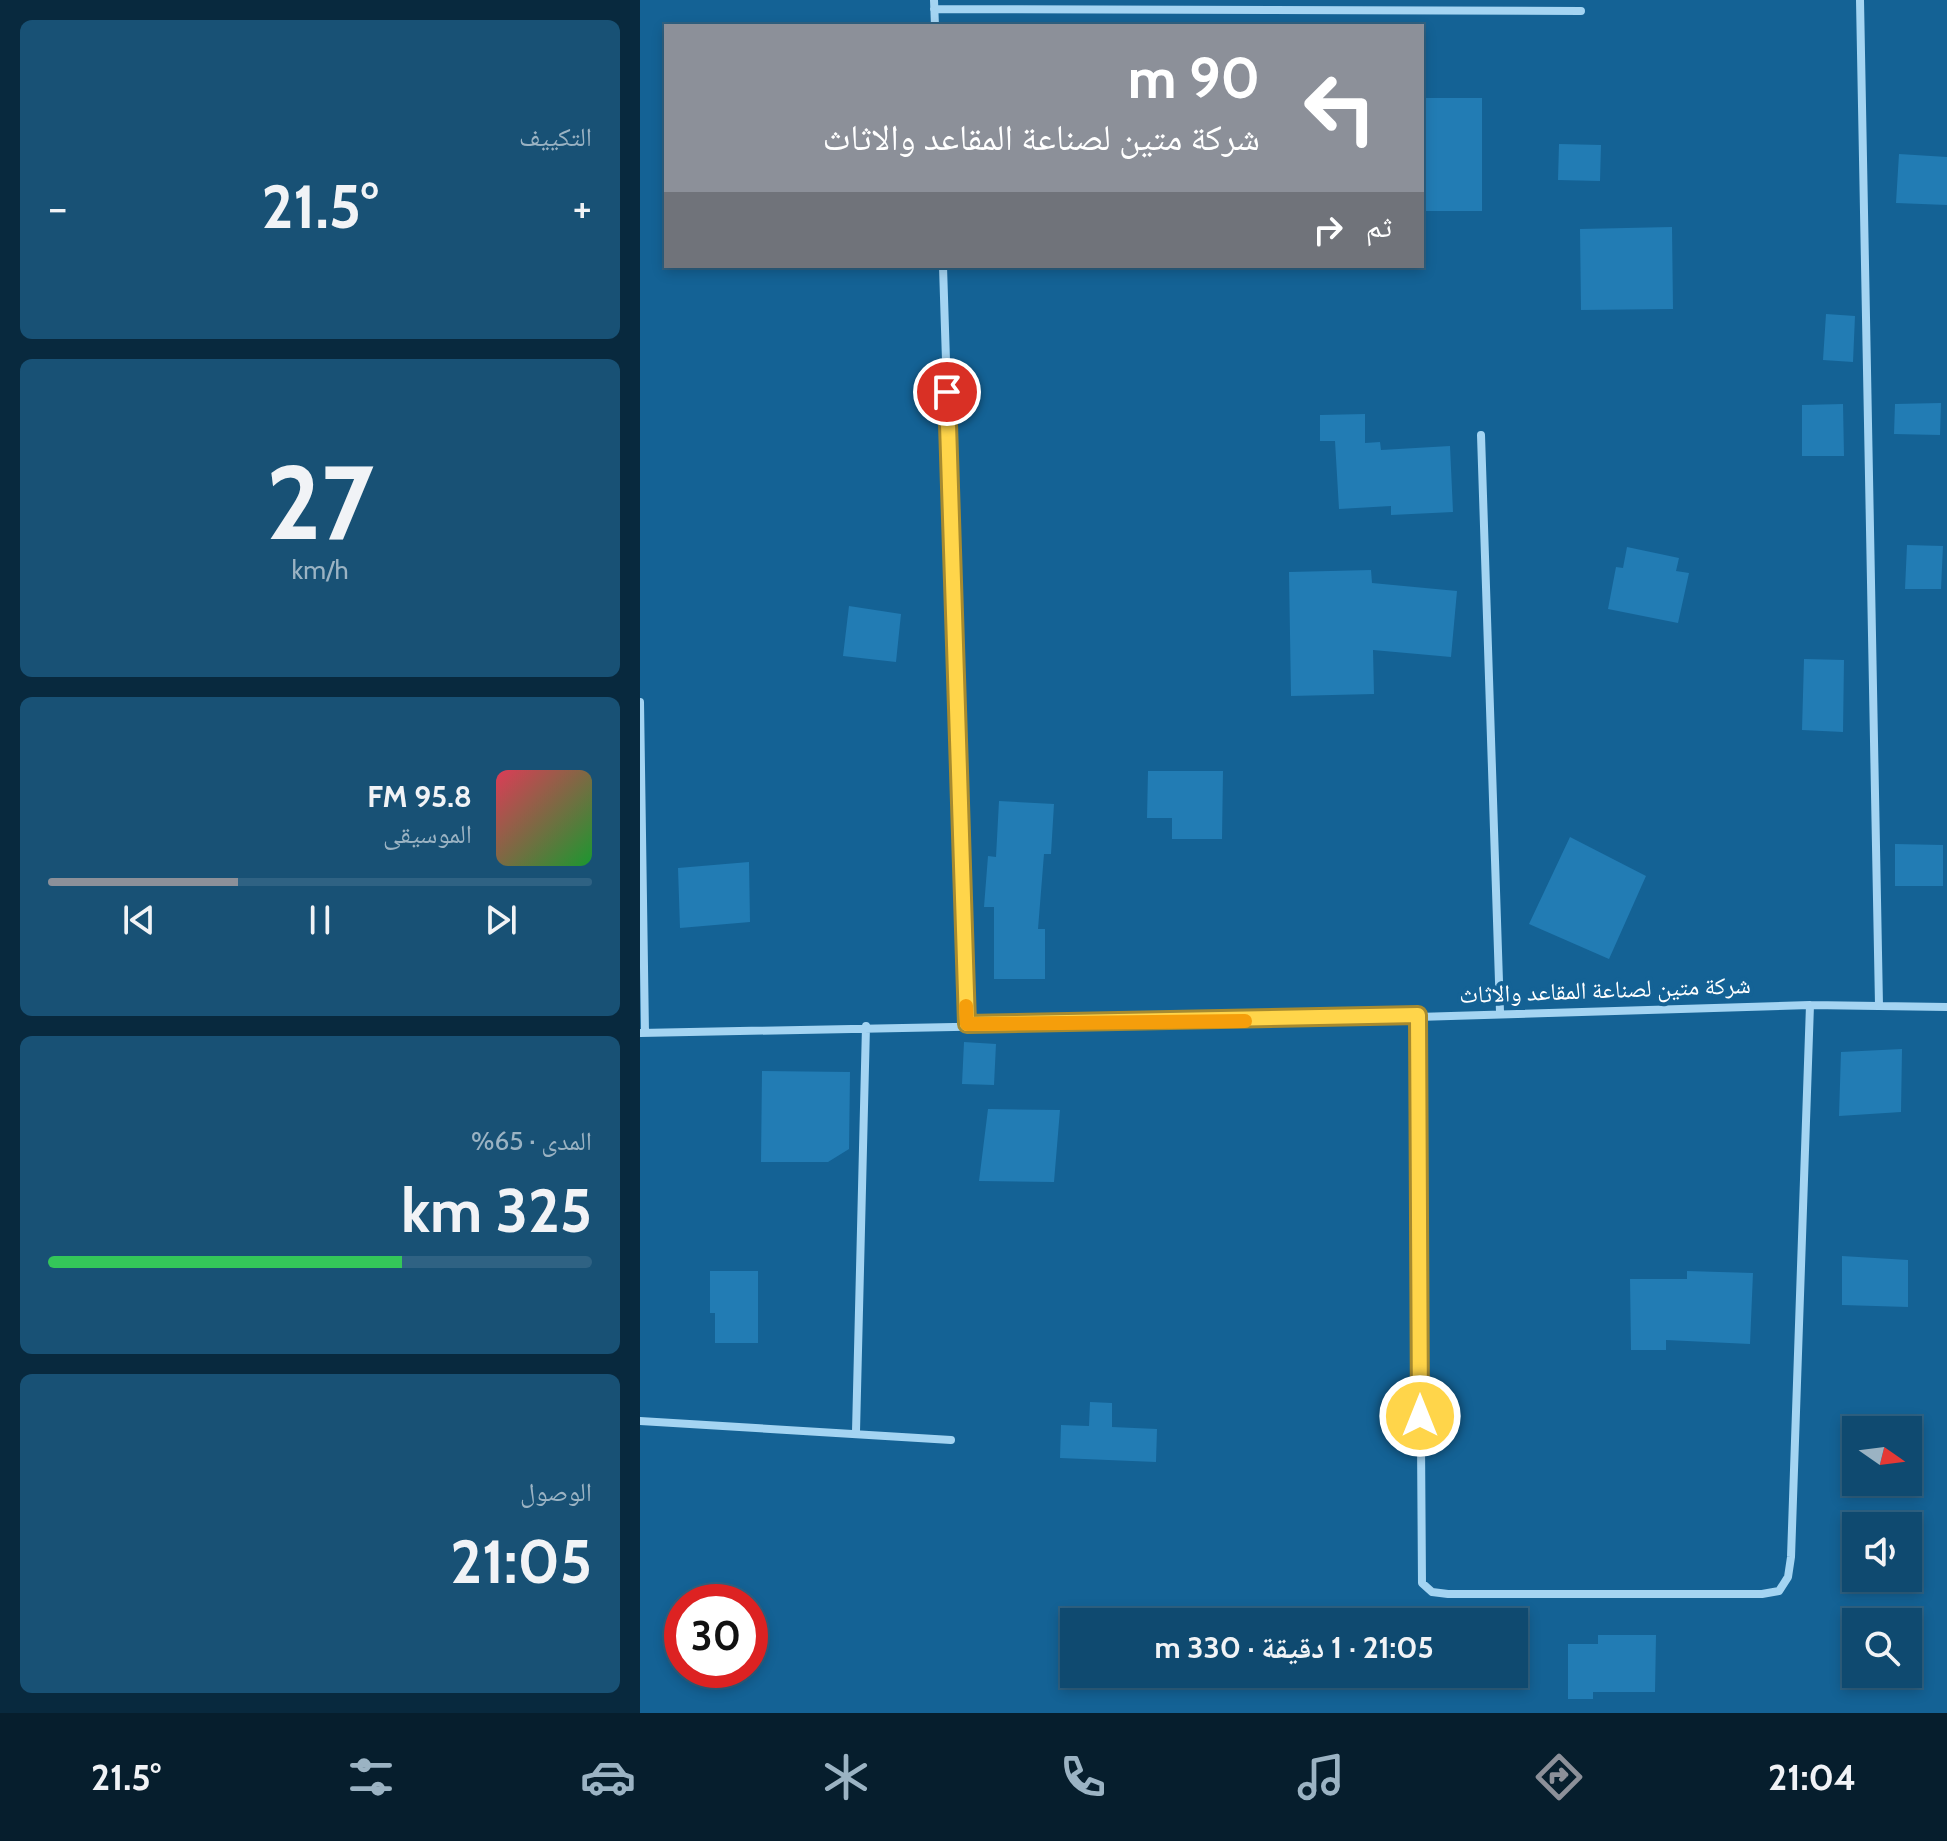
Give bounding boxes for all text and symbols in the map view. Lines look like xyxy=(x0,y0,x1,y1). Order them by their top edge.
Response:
text: 90 m xyxy=(1128,44,1260,112)
icon: left xyxy=(1288,56,1392,160)
text: شركة متين لصناعة المقاعد والاثاث xyxy=(822,115,1260,159)
text: التكييف xyxy=(519,121,592,153)
text: 21.5° xyxy=(262,170,378,243)
text: − xyxy=(48,181,67,234)
text: + xyxy=(573,181,592,234)
icon: right xyxy=(1306,208,1350,252)
text: ثم xyxy=(1366,208,1392,245)
pin xyxy=(913,358,981,426)
icon: arrive xyxy=(925,370,969,414)
text: 27 xyxy=(266,439,374,565)
text: km/h xyxy=(292,554,348,586)
text: 95.8 FM xyxy=(367,778,472,815)
text: الموسيقى xyxy=(383,818,472,850)
icon: previous xyxy=(117,898,161,942)
icon: pause xyxy=(298,898,342,942)
icon: next xyxy=(479,898,523,942)
street label: شركة متين لصناعة المقاعد والاثاث xyxy=(1459,970,1751,1009)
text: المدى · 65% xyxy=(471,1125,592,1157)
text: 325 km xyxy=(401,1174,592,1247)
position arrow xyxy=(1378,1374,1462,1458)
north arrow xyxy=(1842,1416,1922,1496)
map controls xyxy=(1842,1416,1922,1688)
text: الوصول xyxy=(520,1476,592,1508)
button: sound xyxy=(1842,1512,1922,1592)
text: 21:05 xyxy=(450,1525,592,1598)
speed limit sign: 30 xyxy=(664,1584,768,1688)
button: search xyxy=(1842,1608,1922,1688)
text: 21:05 · 1 دقيقة · 330 m xyxy=(1154,1629,1434,1666)
icon: filters xyxy=(343,1749,399,1805)
icon: car xyxy=(580,1749,636,1805)
icon: climate xyxy=(818,1749,874,1805)
icon: phone xyxy=(1055,1749,1111,1805)
icon: music xyxy=(1293,1749,1349,1805)
icon: directions xyxy=(1531,1749,1587,1805)
text: 21.5° xyxy=(91,1755,161,1799)
text: 21:04 xyxy=(1768,1755,1856,1799)

